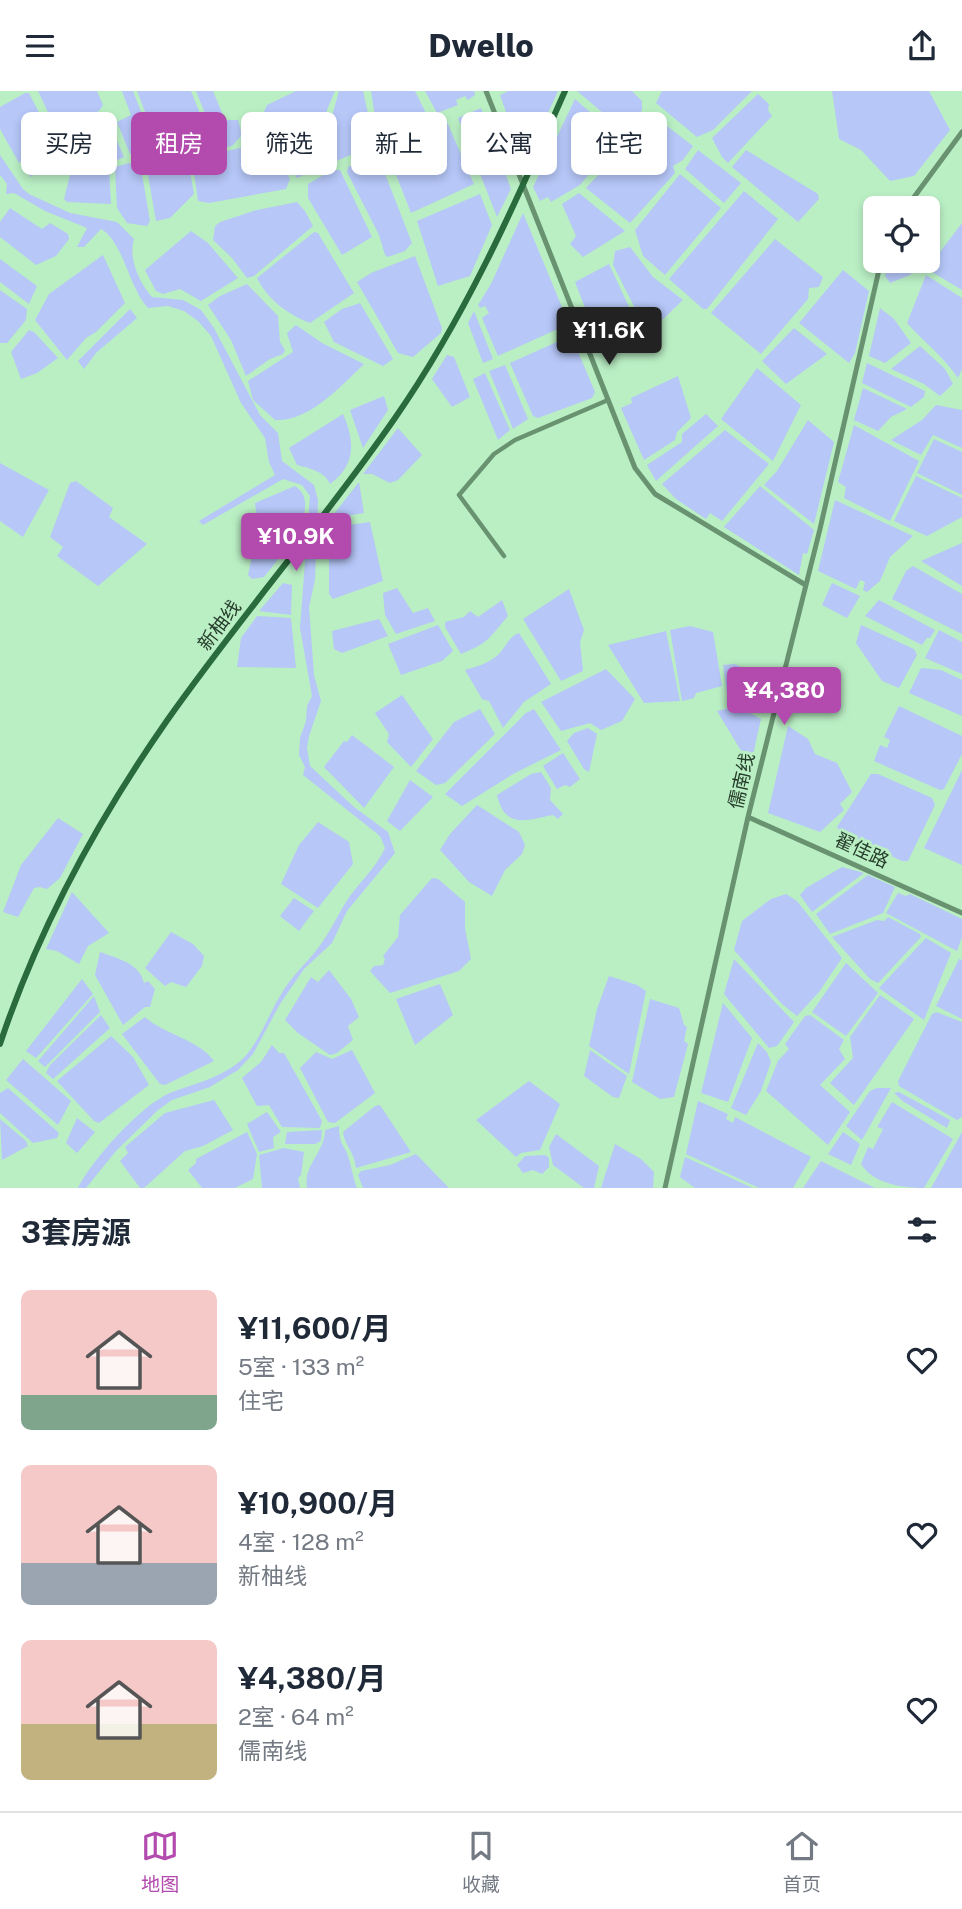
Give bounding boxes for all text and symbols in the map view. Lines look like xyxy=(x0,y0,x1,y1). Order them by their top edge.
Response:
icon: menu xyxy=(21,27,59,65)
text: Dwello xyxy=(428,27,534,64)
icon: share xyxy=(903,27,941,65)
chip: 买房 xyxy=(21,112,117,175)
chip: 租房 xyxy=(131,112,227,175)
chip: 筛选 xyxy=(241,112,337,175)
chip: 新上 xyxy=(351,112,447,175)
chip: 公寓 xyxy=(461,112,557,175)
chip: 住宅 xyxy=(571,112,667,175)
map controls xyxy=(863,196,940,273)
button: locate xyxy=(863,196,940,273)
pin: ¥11.6K xyxy=(552,307,666,367)
text: ¥11.6K xyxy=(573,316,645,343)
pin: ¥10.9K xyxy=(239,513,353,573)
text: ¥10.9K xyxy=(257,522,335,549)
street label: 新柚线 xyxy=(193,596,245,654)
pin: ¥4,380 xyxy=(727,667,841,727)
text: ¥4,380 xyxy=(743,676,825,703)
street label: 儒南线 xyxy=(724,751,758,811)
street label: 翟佳路 xyxy=(832,828,892,872)
icon: filters xyxy=(903,1211,941,1249)
text: 3套房源 xyxy=(21,1214,131,1250)
text: ¥11,600/月 xyxy=(238,1310,392,1346)
icon: home xyxy=(77,1318,161,1402)
icon: heart xyxy=(903,1341,941,1379)
text: 5室 · 133 m² xyxy=(238,1353,364,1380)
text: 住宅 xyxy=(238,1387,284,1414)
text: ¥10,900/月 xyxy=(238,1485,398,1521)
icon: home xyxy=(77,1493,161,1577)
icon: heart xyxy=(903,1516,941,1554)
text: 4室 · 128 m² xyxy=(238,1528,364,1555)
text: 新柚线 xyxy=(238,1562,307,1589)
text: ¥4,380/月 xyxy=(238,1660,386,1696)
icon: home xyxy=(77,1668,161,1752)
icon: heart xyxy=(903,1691,941,1729)
text: 2室 · 64 m² xyxy=(238,1703,354,1730)
text: 儒南线 xyxy=(238,1737,307,1764)
tab: 地图 xyxy=(141,1827,179,1896)
tab: 收藏 xyxy=(462,1827,500,1896)
tab: 首页 xyxy=(783,1827,821,1896)

